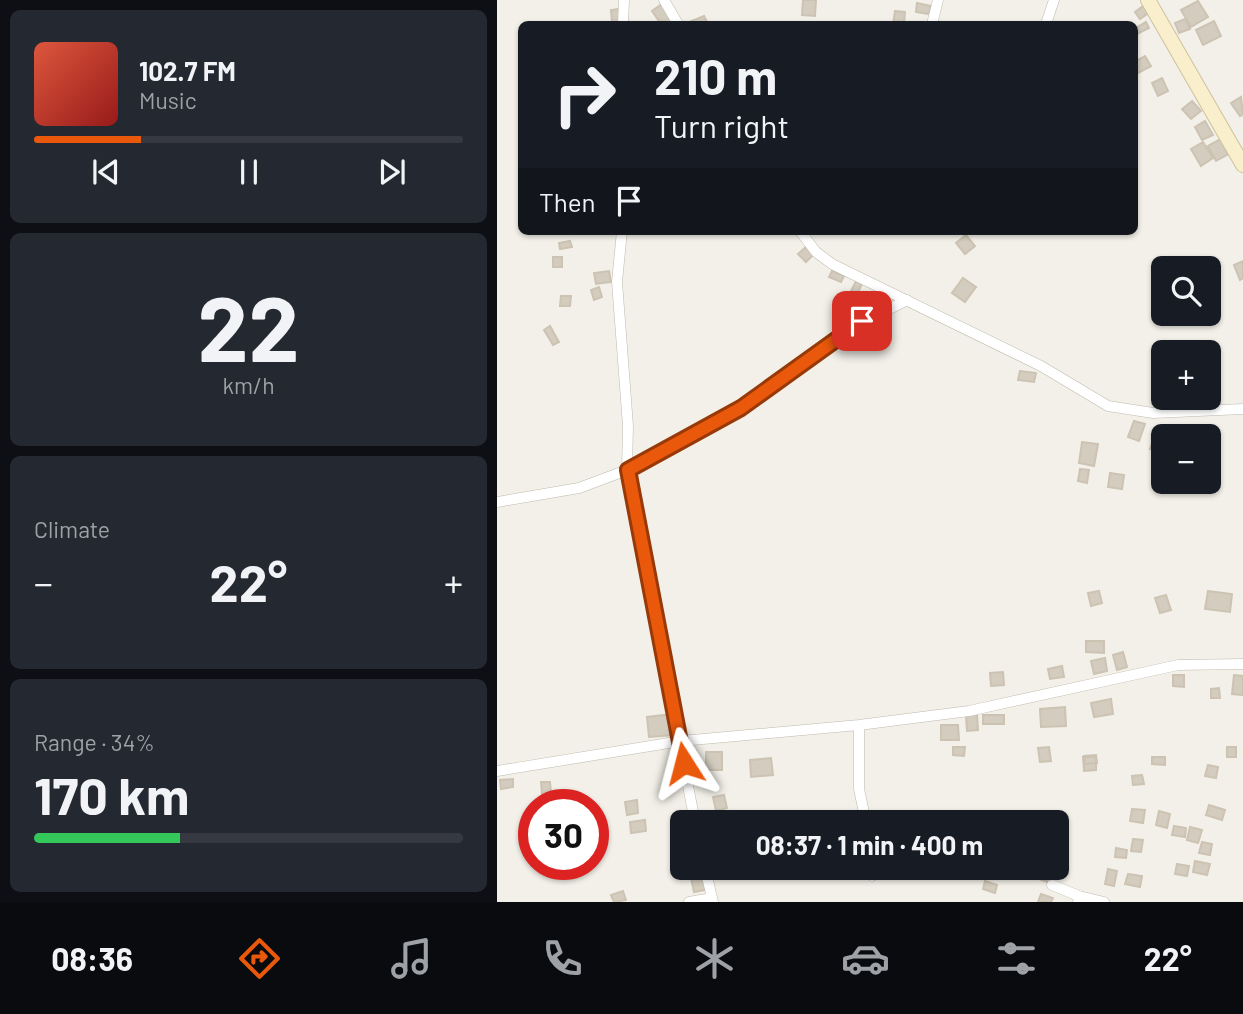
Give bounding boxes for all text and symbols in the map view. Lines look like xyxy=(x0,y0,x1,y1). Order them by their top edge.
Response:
text: 210 m xyxy=(654,46,777,105)
icon: right xyxy=(539,49,630,140)
text: 102.7 FM xyxy=(139,55,236,86)
text: Music xyxy=(139,86,197,114)
text: Turn right xyxy=(654,106,789,144)
icon: previous xyxy=(87,153,125,191)
icon: pause xyxy=(230,153,268,191)
icon: next xyxy=(373,153,411,191)
icon: arrive xyxy=(610,182,648,220)
text: Then xyxy=(539,186,596,217)
map controls xyxy=(1151,256,1221,494)
button: search xyxy=(1151,256,1221,326)
text: 22 xyxy=(198,271,299,380)
pin xyxy=(832,291,892,351)
icon: arrive xyxy=(843,302,881,340)
button: + xyxy=(1151,340,1221,410)
text: km/h xyxy=(222,371,275,399)
button: − xyxy=(1151,424,1221,494)
text: Climate xyxy=(34,515,110,543)
text: 22° xyxy=(210,550,287,612)
text: − xyxy=(34,559,53,605)
text: + xyxy=(444,559,463,605)
position arrow xyxy=(647,726,721,800)
text: Range · 34% xyxy=(34,728,155,756)
text: 170 km xyxy=(34,763,189,825)
speed limit sign: 30 xyxy=(518,789,609,880)
text: 08:37 · 1 min · 400 m xyxy=(756,829,983,860)
icon: directions xyxy=(235,934,284,983)
icon: music xyxy=(387,934,436,983)
icon: phone xyxy=(538,934,587,983)
icon: climate xyxy=(690,934,739,983)
icon: car xyxy=(841,934,890,983)
icon: filters xyxy=(992,934,1041,983)
text: 08:36 xyxy=(51,939,133,977)
text: 22° xyxy=(1144,939,1192,977)

